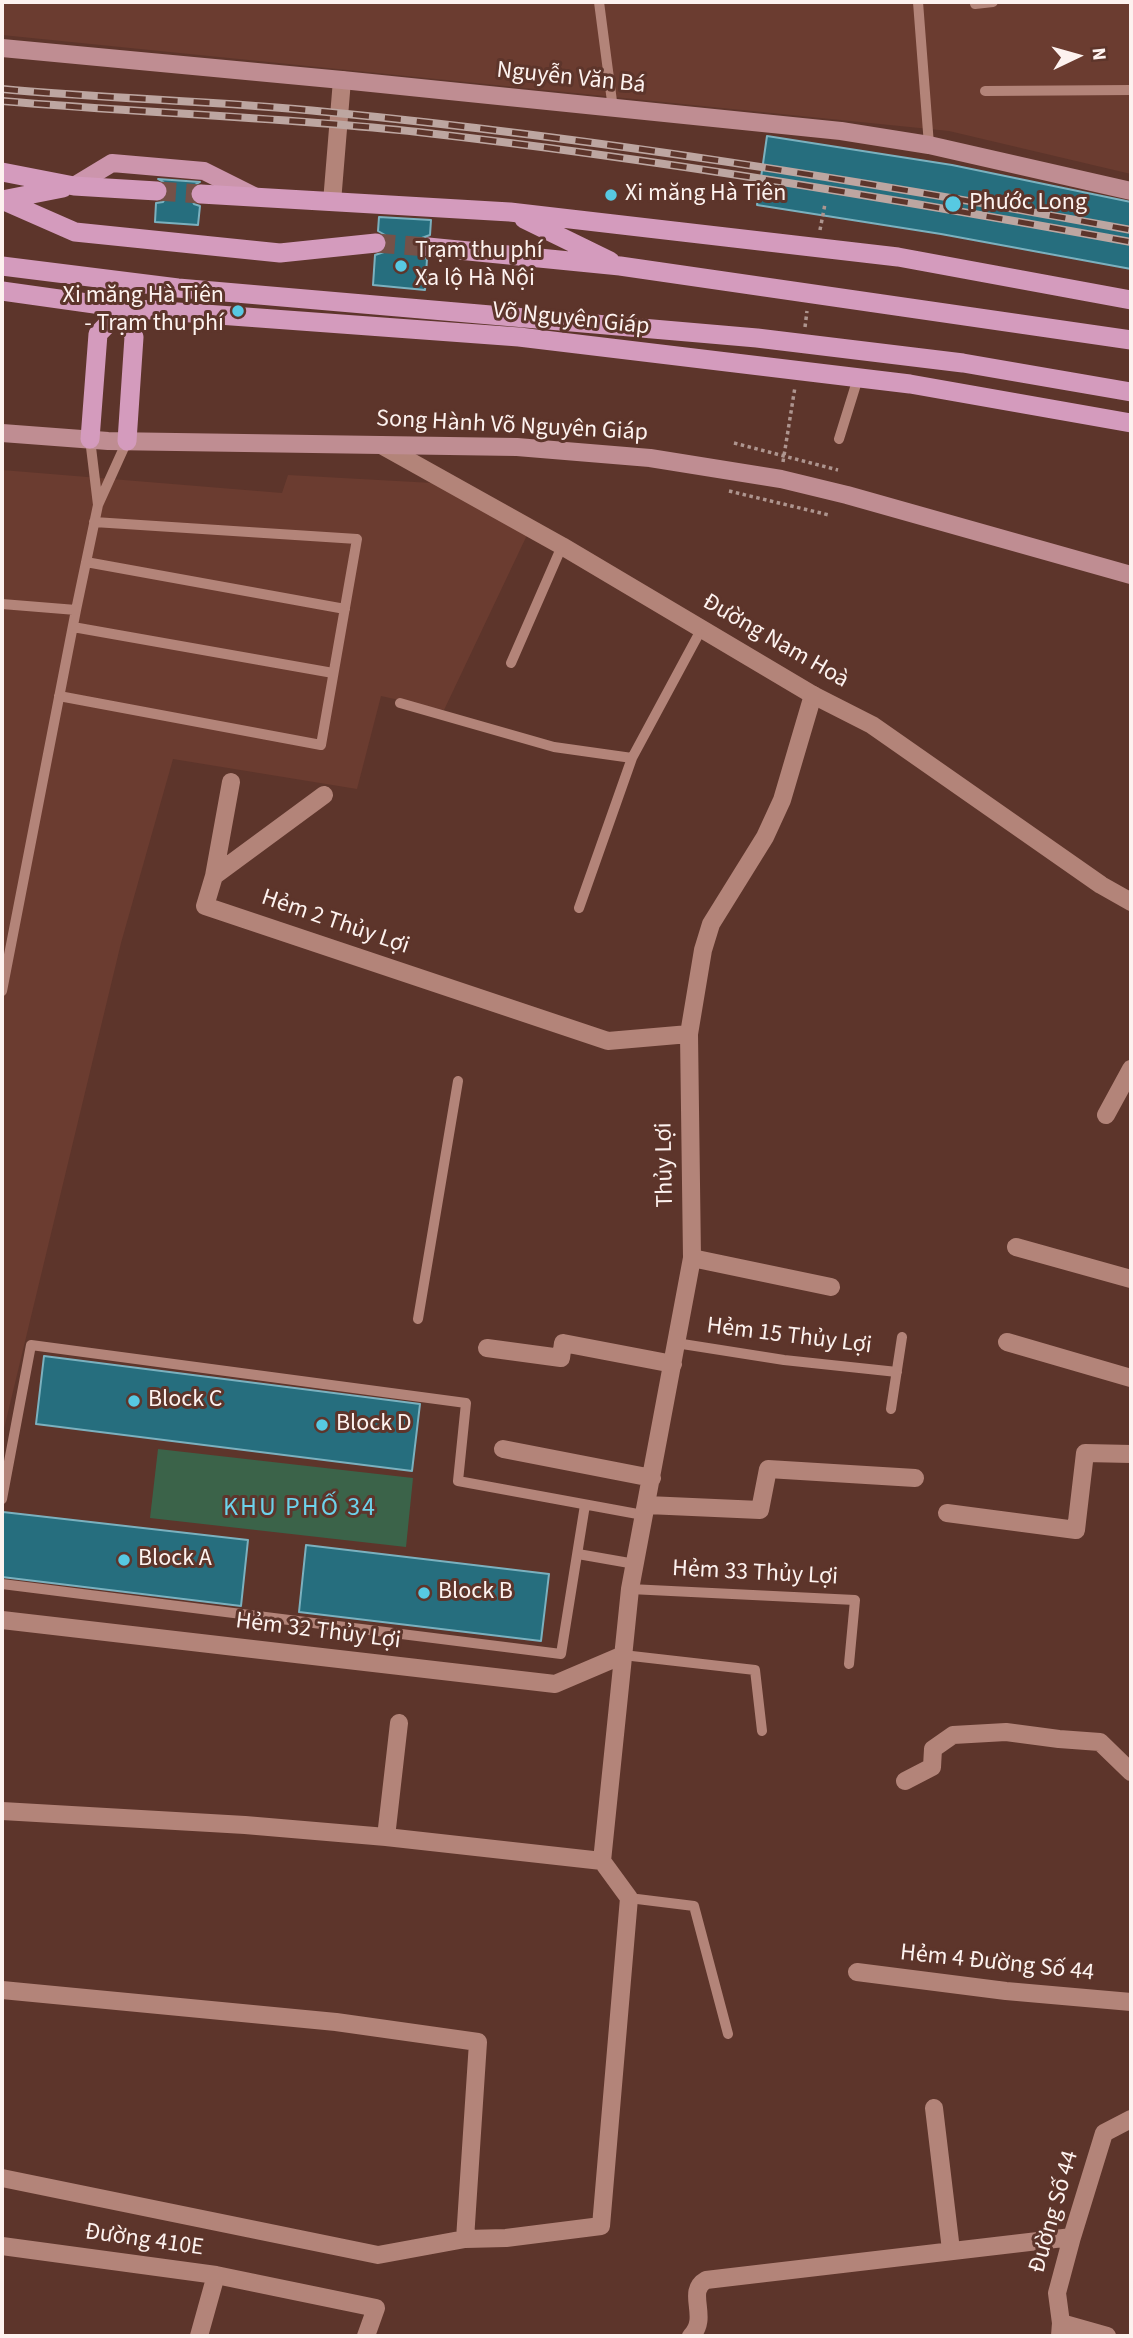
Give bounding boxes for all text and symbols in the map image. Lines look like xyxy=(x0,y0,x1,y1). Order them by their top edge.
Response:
north arrow xyxy=(1042,21,1112,91)
text: N xyxy=(1084,47,1112,62)
street label: Nguyễn Văn Bá xyxy=(495,57,647,101)
place label: Xi măng Hà Tiên xyxy=(625,181,786,209)
marker: Xi măng Hà Tiên xyxy=(603,187,619,203)
place label: Phước Long xyxy=(969,190,1087,218)
marker: Phước Long xyxy=(943,194,963,214)
place label: Trạm thu phí Xa lộ Hà Nội xyxy=(415,238,543,294)
marker: Trạm thu phí Xa lộ Hà Nội xyxy=(393,258,409,274)
place label: Xi măng Hà Tiên - Trạm thu phí xyxy=(63,283,224,339)
street label: Võ Nguyên Giáp xyxy=(491,297,651,343)
marker: Xi măng Hà Tiên - Trạm thu phí xyxy=(230,303,246,319)
street label: Song Hành Võ Nguyên Giáp xyxy=(375,405,649,449)
street label: Đường Nam Hoà xyxy=(697,589,853,695)
street label: Hẻm 2 Thủy Lợi xyxy=(257,884,413,962)
street label: Thủy Lợi xyxy=(651,1122,681,1208)
street label: Hẻm 15 Thủy Lợi xyxy=(705,1313,873,1361)
place label: Block C xyxy=(148,1387,223,1415)
marker: Block C xyxy=(126,1393,142,1409)
place label: Block D xyxy=(336,1411,412,1439)
marker: Block D xyxy=(314,1417,330,1433)
district label: KHU PHỐ 34 xyxy=(224,1493,376,1525)
place label: Block A xyxy=(138,1546,212,1574)
marker: Block A xyxy=(116,1552,132,1568)
street label: Hẻm 33 Thủy Lợi xyxy=(671,1555,839,1593)
place label: Block B xyxy=(438,1579,513,1607)
marker: Block B xyxy=(416,1585,432,1601)
street label: Hẻm 32 Thủy Lợi xyxy=(234,1608,402,1656)
street label: Hẻm 4 Đường Số 44 xyxy=(899,1939,1095,1989)
street label: Đường Số 44 xyxy=(1024,2148,1086,2276)
street label: Đường 410E xyxy=(83,2218,205,2264)

